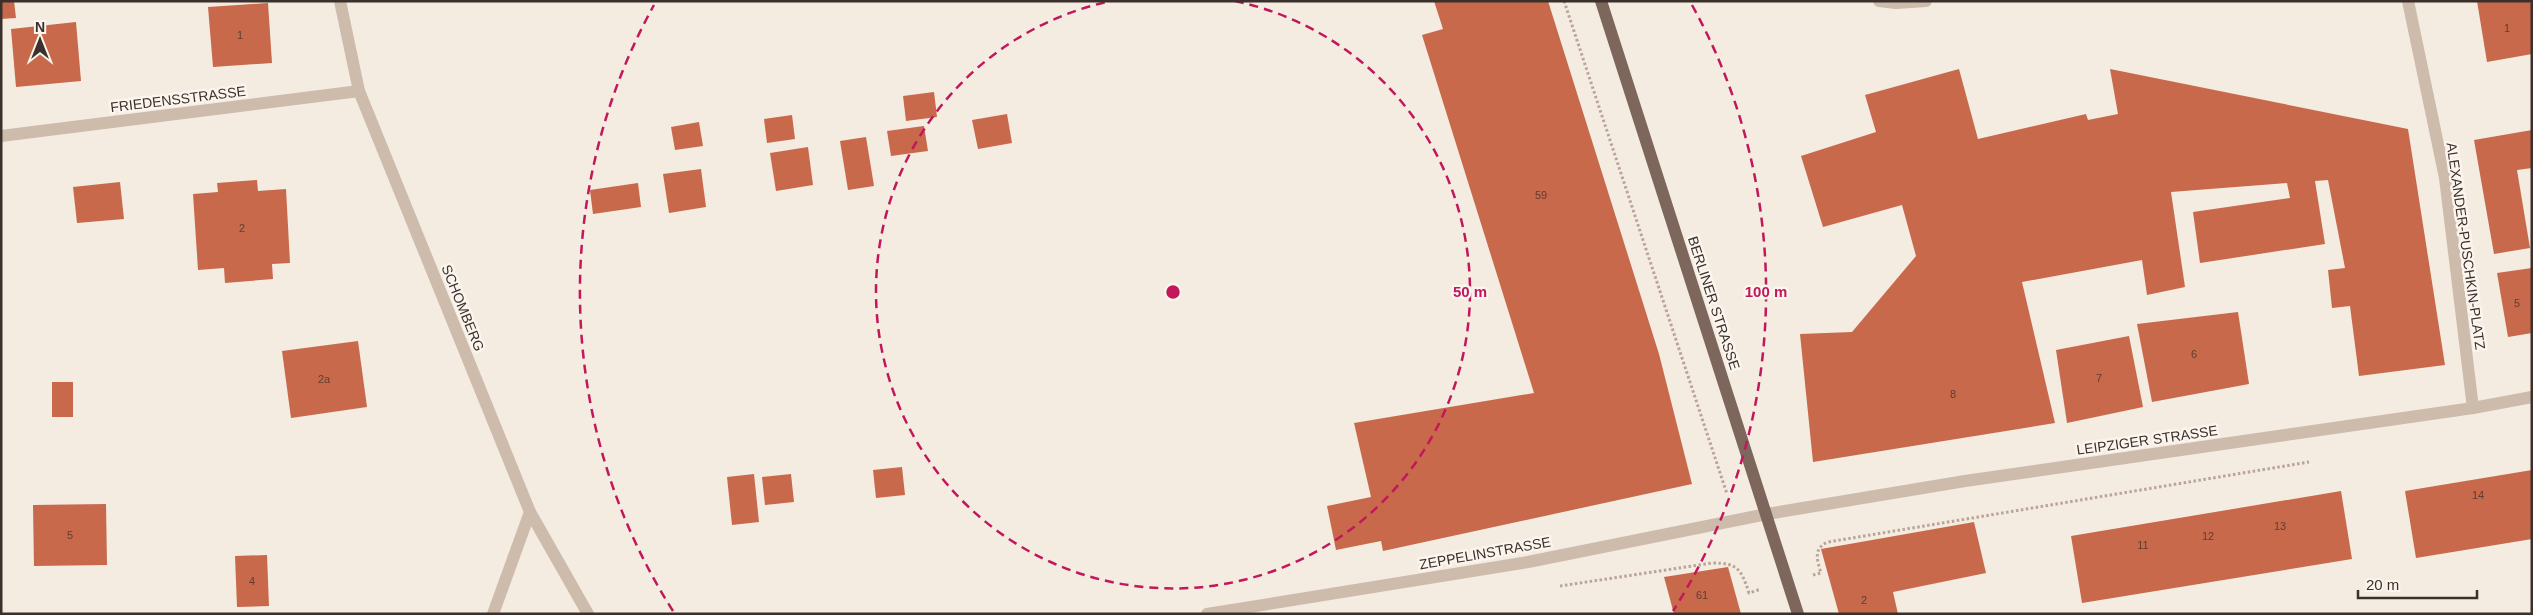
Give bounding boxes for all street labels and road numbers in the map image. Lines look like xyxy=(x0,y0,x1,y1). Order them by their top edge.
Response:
street label: FRIEDENSSTRASSE xyxy=(109,83,247,115)
street label: ALEXANDER-PUSCHKIN-PLATZ xyxy=(2444,141,2489,351)
street label: BERLINER STRASSE xyxy=(1685,234,1743,372)
street label: SCHOMBERG xyxy=(438,262,488,354)
street label: LEIPZIGER STRASSE xyxy=(2075,422,2219,458)
street label: ZEPPELINSTRASSE xyxy=(1418,534,1552,572)

